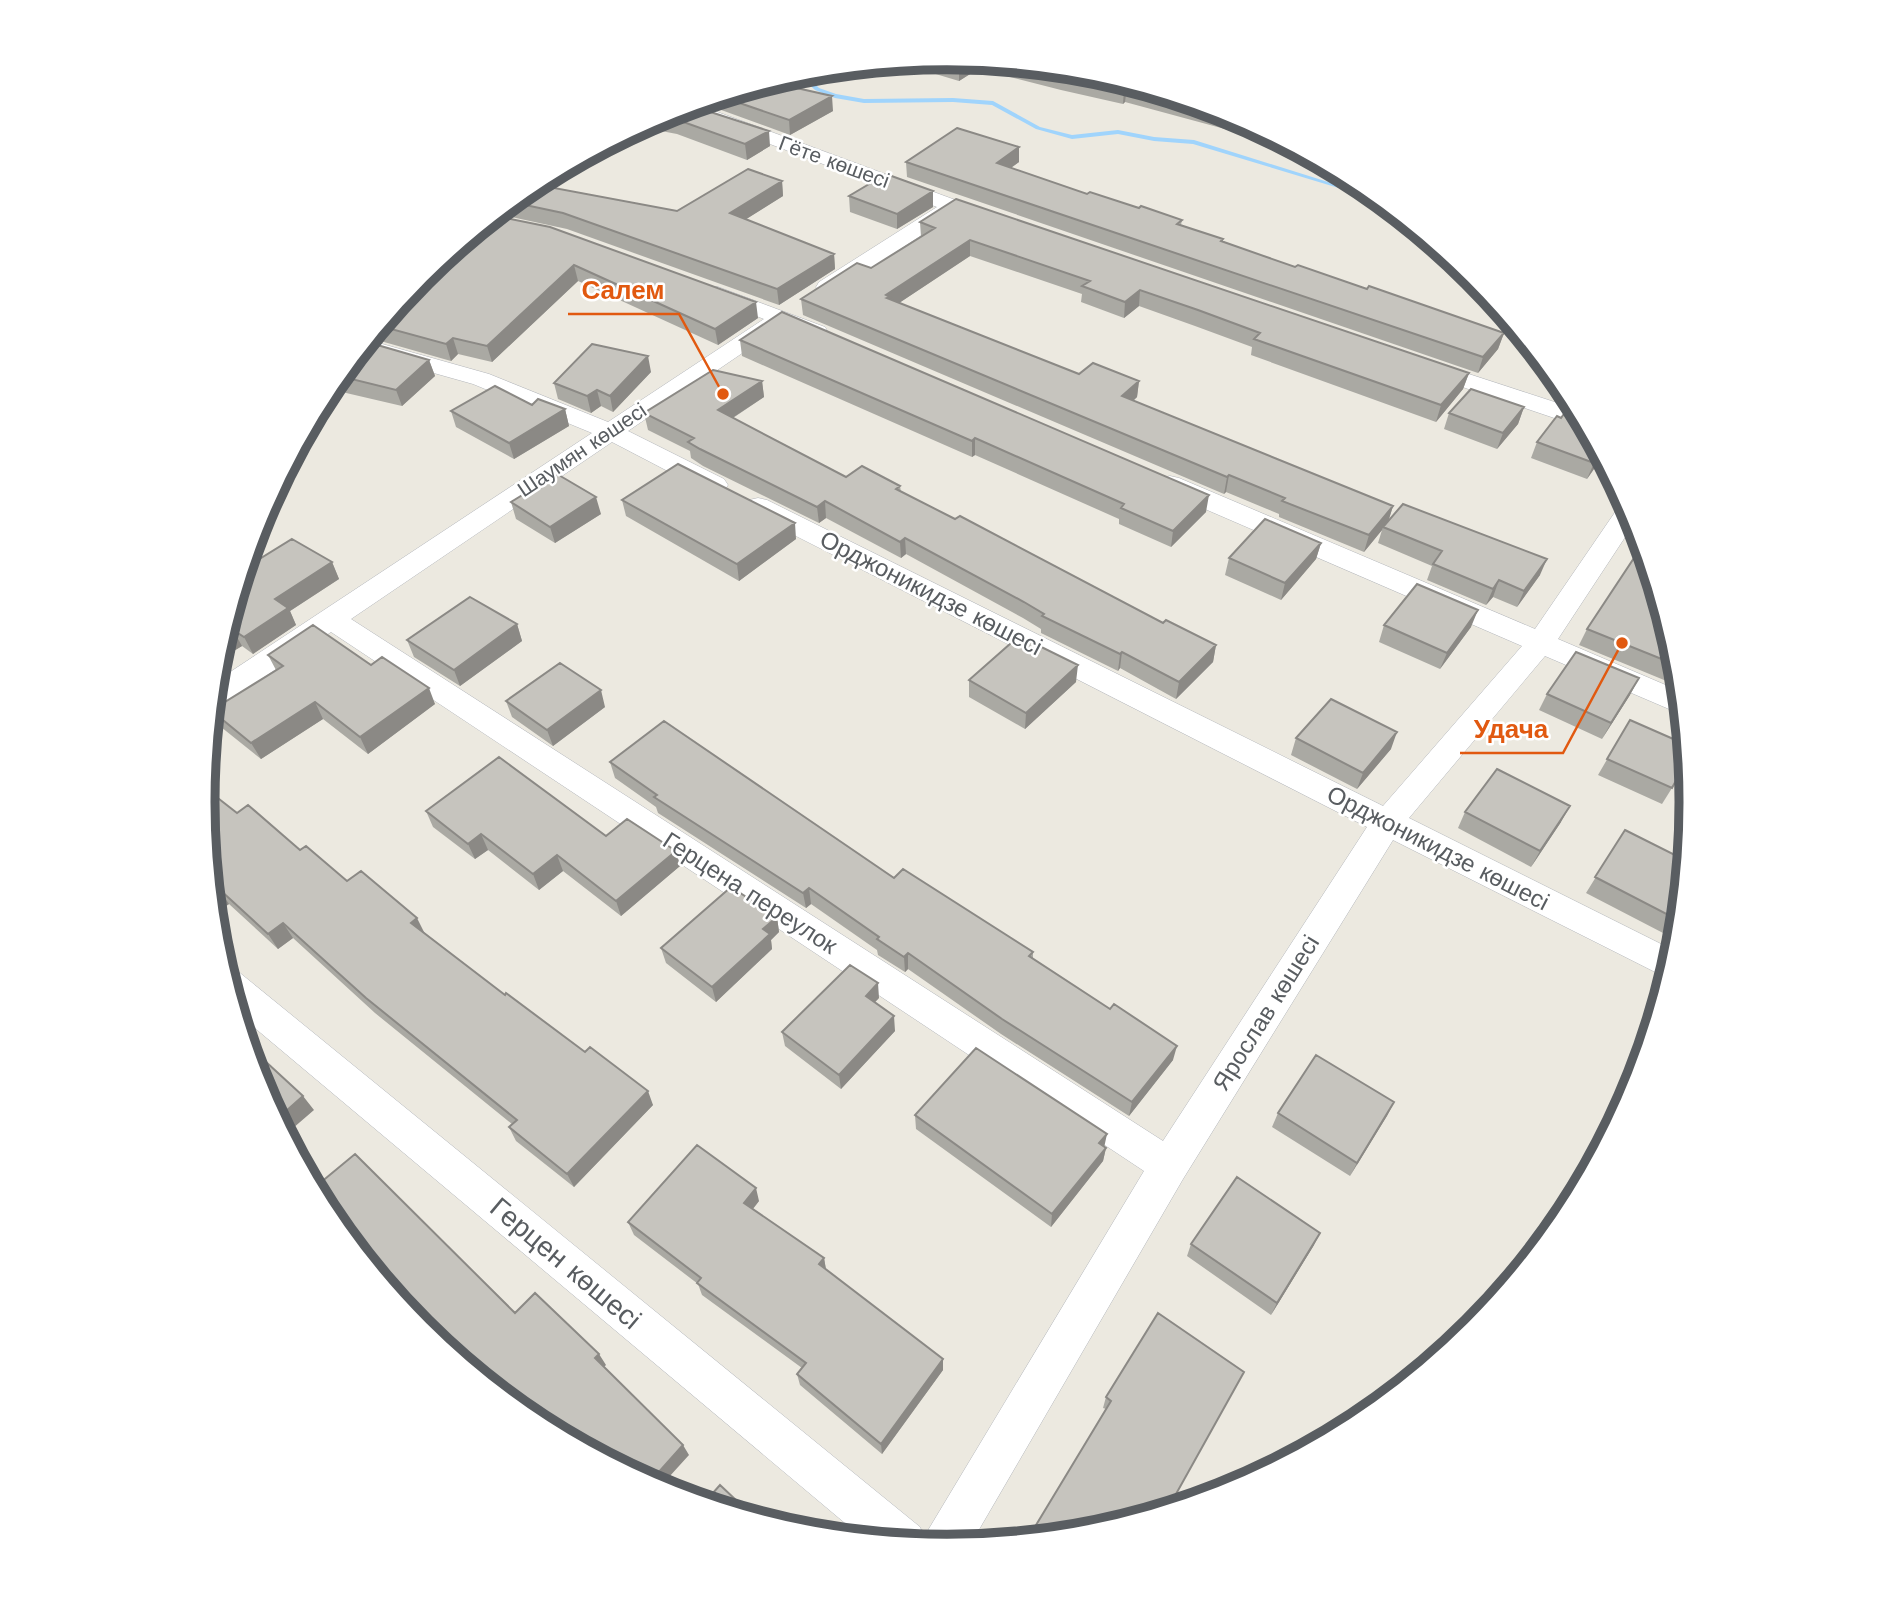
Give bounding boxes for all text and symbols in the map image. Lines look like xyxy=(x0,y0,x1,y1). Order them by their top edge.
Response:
street label: Гёте көшесі xyxy=(775,130,893,193)
callout: Салем xyxy=(568,267,679,314)
text: Салем xyxy=(581,275,665,305)
street label: Шаумян көшесі xyxy=(513,397,651,502)
street label: Орджоникидзе көшесі xyxy=(815,525,1047,661)
callout: Удача xyxy=(1460,706,1563,753)
text: Удача xyxy=(1474,714,1549,744)
street label: Орджоникидзе көшесі xyxy=(1322,780,1554,916)
street label: Герцена переулок xyxy=(658,826,843,960)
street label: Ярослав көшесі xyxy=(1207,930,1325,1096)
street label: Герцен көшесі xyxy=(484,1191,648,1336)

